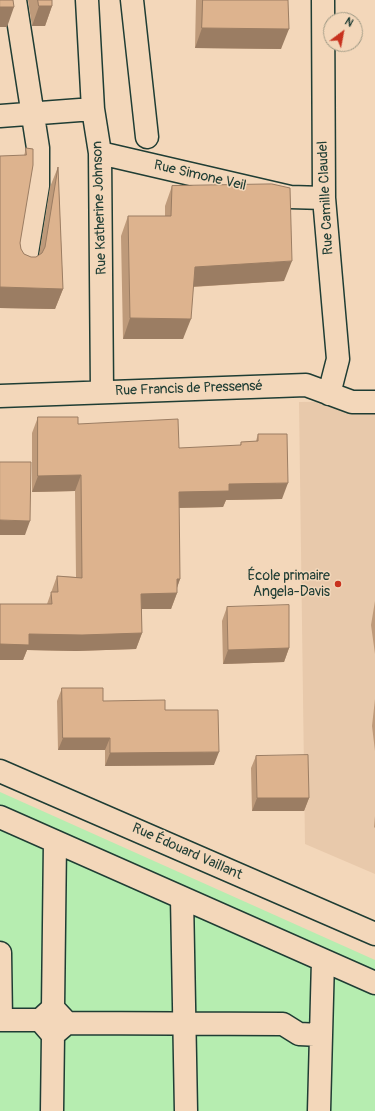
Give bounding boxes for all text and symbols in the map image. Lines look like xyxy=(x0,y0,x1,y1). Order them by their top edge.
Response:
north arrow xyxy=(323,12,363,52)
text: N xyxy=(342,15,356,30)
street label: Rue Katherine Johnson xyxy=(89,141,111,275)
street label: Rue Camille Claudel xyxy=(315,141,337,255)
street label: Rue Simone Veil xyxy=(152,157,248,195)
street label: Rue Francis de Pressensé xyxy=(115,378,263,400)
place label: École primaire Angela-Davis xyxy=(247,568,330,600)
marker: École primaire Angela-Davis xyxy=(333,579,343,589)
street label: Rue Édouard Vaillant xyxy=(129,820,245,884)

